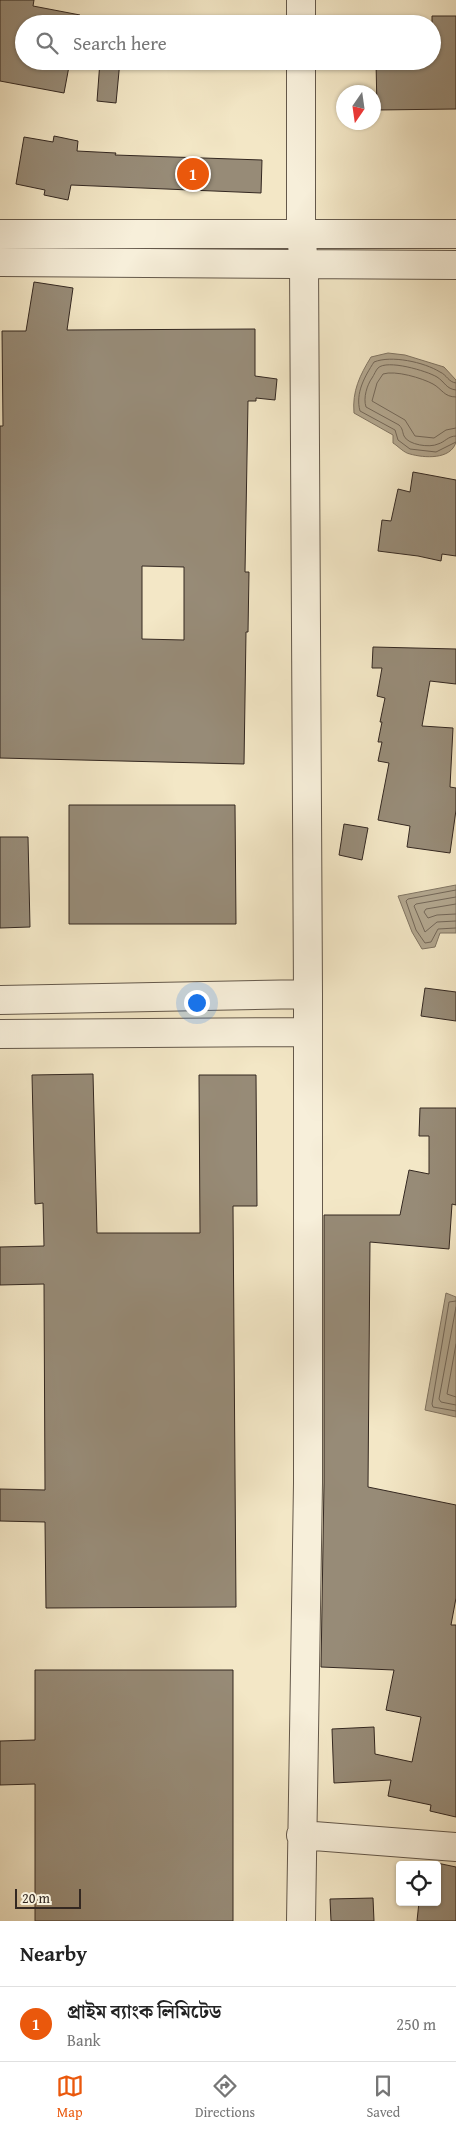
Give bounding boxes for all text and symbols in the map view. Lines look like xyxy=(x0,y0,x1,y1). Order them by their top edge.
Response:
search box xyxy=(15,15,441,70)
icon: search xyxy=(33,29,61,57)
text: Search here xyxy=(73,29,167,57)
north arrow xyxy=(336,85,381,130)
pin: 1 xyxy=(177,155,209,193)
your location xyxy=(184,990,210,1016)
map controls xyxy=(396,1861,441,1906)
button: locate xyxy=(396,1861,441,1906)
scale bar xyxy=(15,1886,81,1909)
text: 20 m xyxy=(22,1888,50,1908)
text: Nearby xyxy=(20,1938,87,1969)
text: প্রাইম ব্যাংক লিমিটেড xyxy=(67,1997,221,2025)
text: 1 xyxy=(32,2012,40,2036)
text: 250 m xyxy=(396,2012,436,2036)
text: Bank xyxy=(67,2028,101,2052)
tab: Map xyxy=(56,2072,84,2122)
tab: Directions xyxy=(195,2072,255,2122)
tab: Saved xyxy=(366,2072,400,2122)

